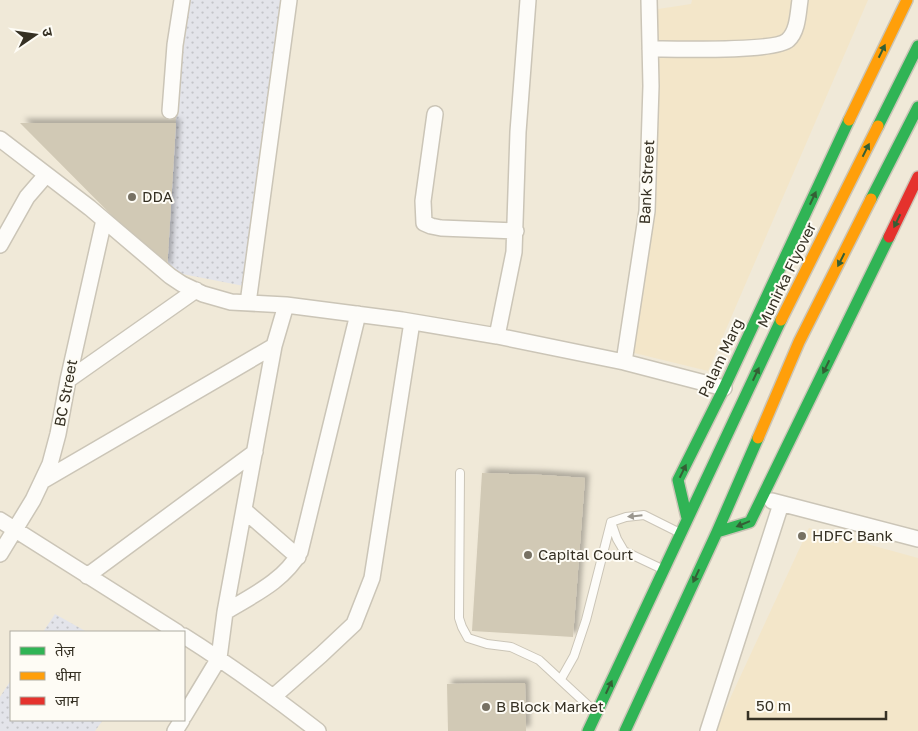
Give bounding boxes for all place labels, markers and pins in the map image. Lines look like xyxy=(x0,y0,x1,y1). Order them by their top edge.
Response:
place label: DDA xyxy=(142,187,173,205)
marker: DDA xyxy=(126,191,138,203)
place label: HDFC Bank xyxy=(812,526,893,544)
marker: HDFC Bank xyxy=(796,530,808,542)
place label: Capital Court xyxy=(538,545,633,563)
marker: Capital Court xyxy=(522,549,534,561)
place label: B Block Market xyxy=(496,697,604,715)
marker: B Block Market xyxy=(480,701,492,713)

